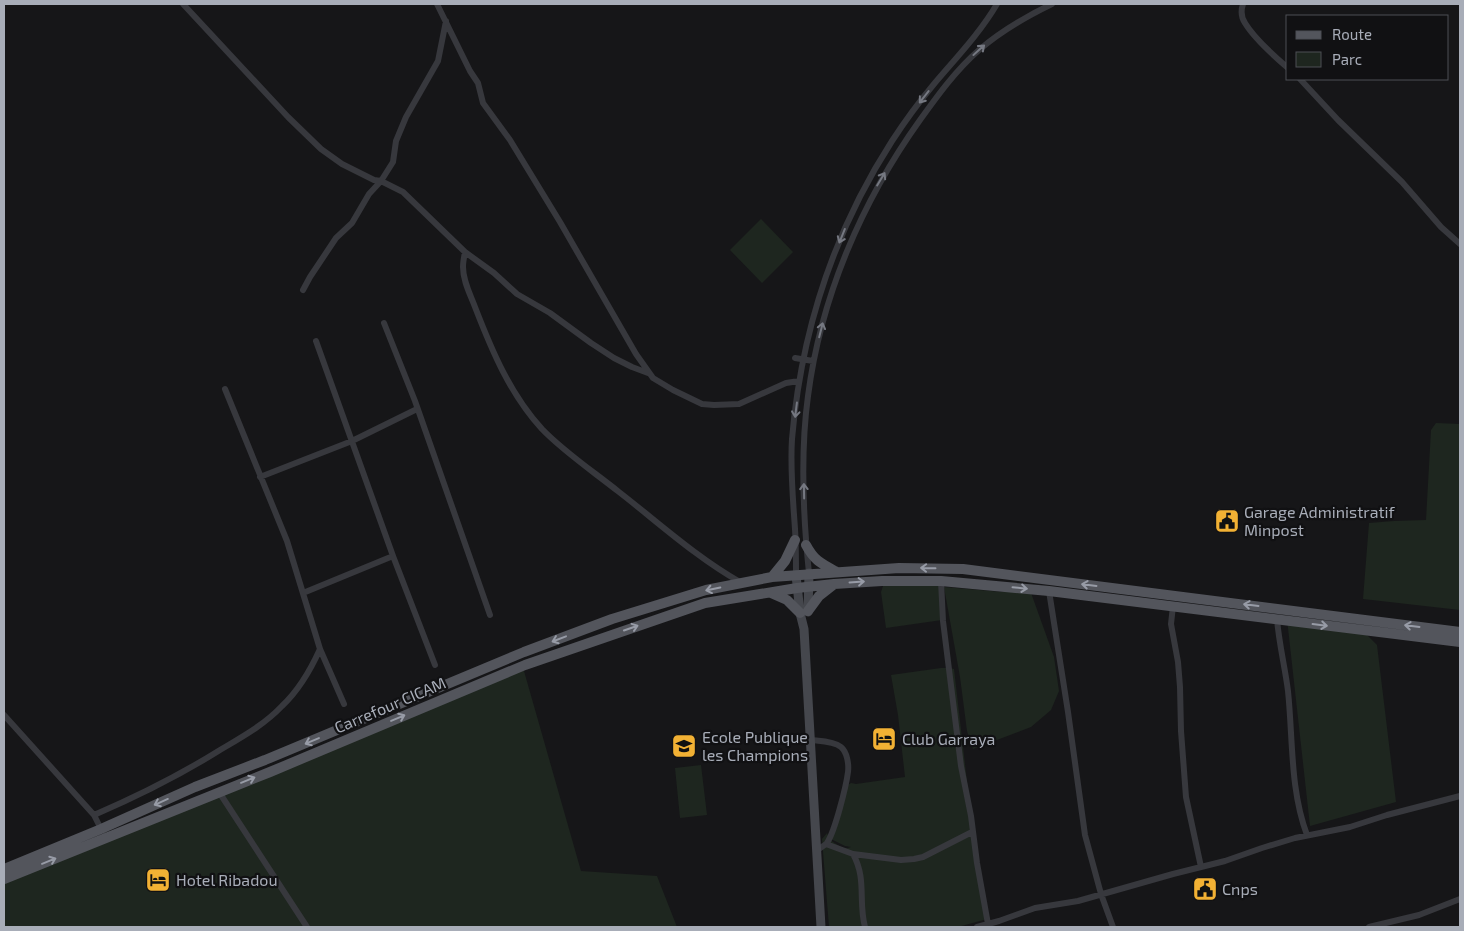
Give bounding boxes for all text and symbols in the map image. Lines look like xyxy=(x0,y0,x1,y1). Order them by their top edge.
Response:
legend xyxy=(1286,15,1449,80)
text: Route xyxy=(1332,25,1372,43)
one-way arrow xyxy=(973,45,986,56)
text: Parc xyxy=(1332,50,1362,68)
one-way arrow xyxy=(918,90,929,103)
one-way arrow xyxy=(877,173,887,187)
one-way arrow xyxy=(836,228,846,243)
one-way arrow xyxy=(817,322,826,338)
one-way arrow xyxy=(791,401,801,417)
one-way arrow xyxy=(799,483,809,499)
place label: Garage Administratif Minpost xyxy=(1244,502,1396,539)
public building icon: Garage Administratif Minpost xyxy=(1214,508,1240,534)
one-way arrow xyxy=(920,563,936,573)
one-way arrow xyxy=(849,578,865,587)
one-way arrow xyxy=(1082,580,1098,590)
one-way arrow xyxy=(1011,583,1027,593)
one-way arrow xyxy=(706,585,722,594)
one-way arrow xyxy=(1243,600,1259,610)
one-way arrow xyxy=(1312,620,1328,630)
one-way arrow xyxy=(1404,621,1420,631)
one-way arrow xyxy=(623,623,639,632)
one-way arrow xyxy=(552,635,567,644)
street label: Carrefour CICAM xyxy=(331,672,448,737)
one-way arrow xyxy=(390,713,405,722)
hotel icon: Club Garraya xyxy=(871,726,897,752)
place label: Ecole Publique les Champions xyxy=(702,727,808,764)
place label: Club Garraya xyxy=(902,729,995,748)
school or university icon: Ecole Publique les Champions xyxy=(671,733,697,759)
one-way arrow xyxy=(305,736,320,746)
one-way arrow xyxy=(240,775,255,785)
one-way arrow xyxy=(154,798,169,807)
one-way arrow xyxy=(41,856,56,865)
hotel icon: Hotel Ribadou xyxy=(145,867,171,893)
place label: Hotel Ribadou xyxy=(176,870,278,889)
public building icon: Cnps xyxy=(1192,876,1218,902)
place label: Cnps xyxy=(1222,879,1258,898)

